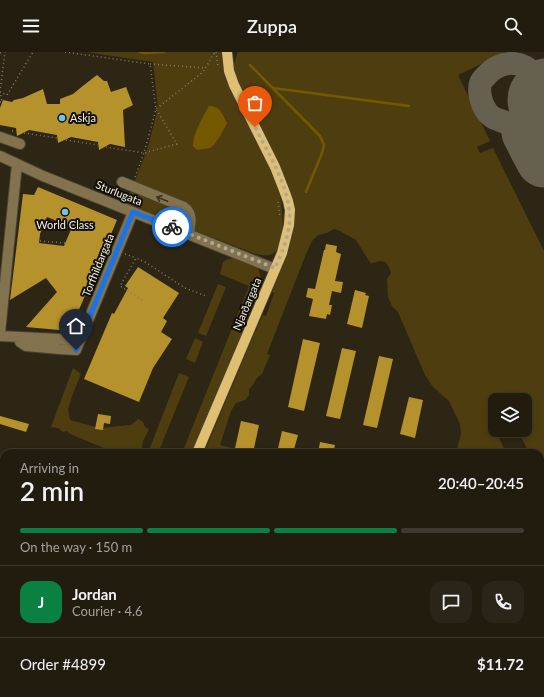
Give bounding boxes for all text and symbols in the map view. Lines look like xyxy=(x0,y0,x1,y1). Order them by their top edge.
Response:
icon: menu xyxy=(20,15,42,37)
text: Zuppa xyxy=(247,15,297,37)
icon: search xyxy=(502,15,524,37)
pin xyxy=(238,86,272,127)
icon: bag xyxy=(244,92,266,114)
place label: Askja xyxy=(70,111,96,124)
marker: Askja xyxy=(57,113,67,123)
street label: Sturlugata xyxy=(94,177,144,208)
one-way arrow xyxy=(157,194,169,202)
marker: World Class xyxy=(60,207,70,217)
courier xyxy=(152,207,192,247)
icon: bike xyxy=(161,216,183,238)
place label: World Class xyxy=(36,218,94,231)
street label: Torfhildargata xyxy=(79,231,116,298)
street label: Njarðargata xyxy=(230,275,263,332)
pin xyxy=(59,309,93,350)
icon: home xyxy=(65,315,87,337)
map controls xyxy=(488,393,532,437)
button: layers xyxy=(488,393,532,437)
text: Arriving in xyxy=(20,460,79,476)
text: 20:40–20:45 xyxy=(438,474,524,492)
text: 2 min xyxy=(20,475,84,507)
text: On the way · 150 m xyxy=(20,539,132,555)
button: chat xyxy=(430,581,472,623)
button: phone xyxy=(482,581,524,623)
text: Jordan xyxy=(72,585,117,603)
text: J xyxy=(38,593,44,611)
text: Courier · 4.6 xyxy=(72,603,143,619)
text: Order #4899 xyxy=(20,655,106,673)
text: $11.72 xyxy=(477,655,524,673)

